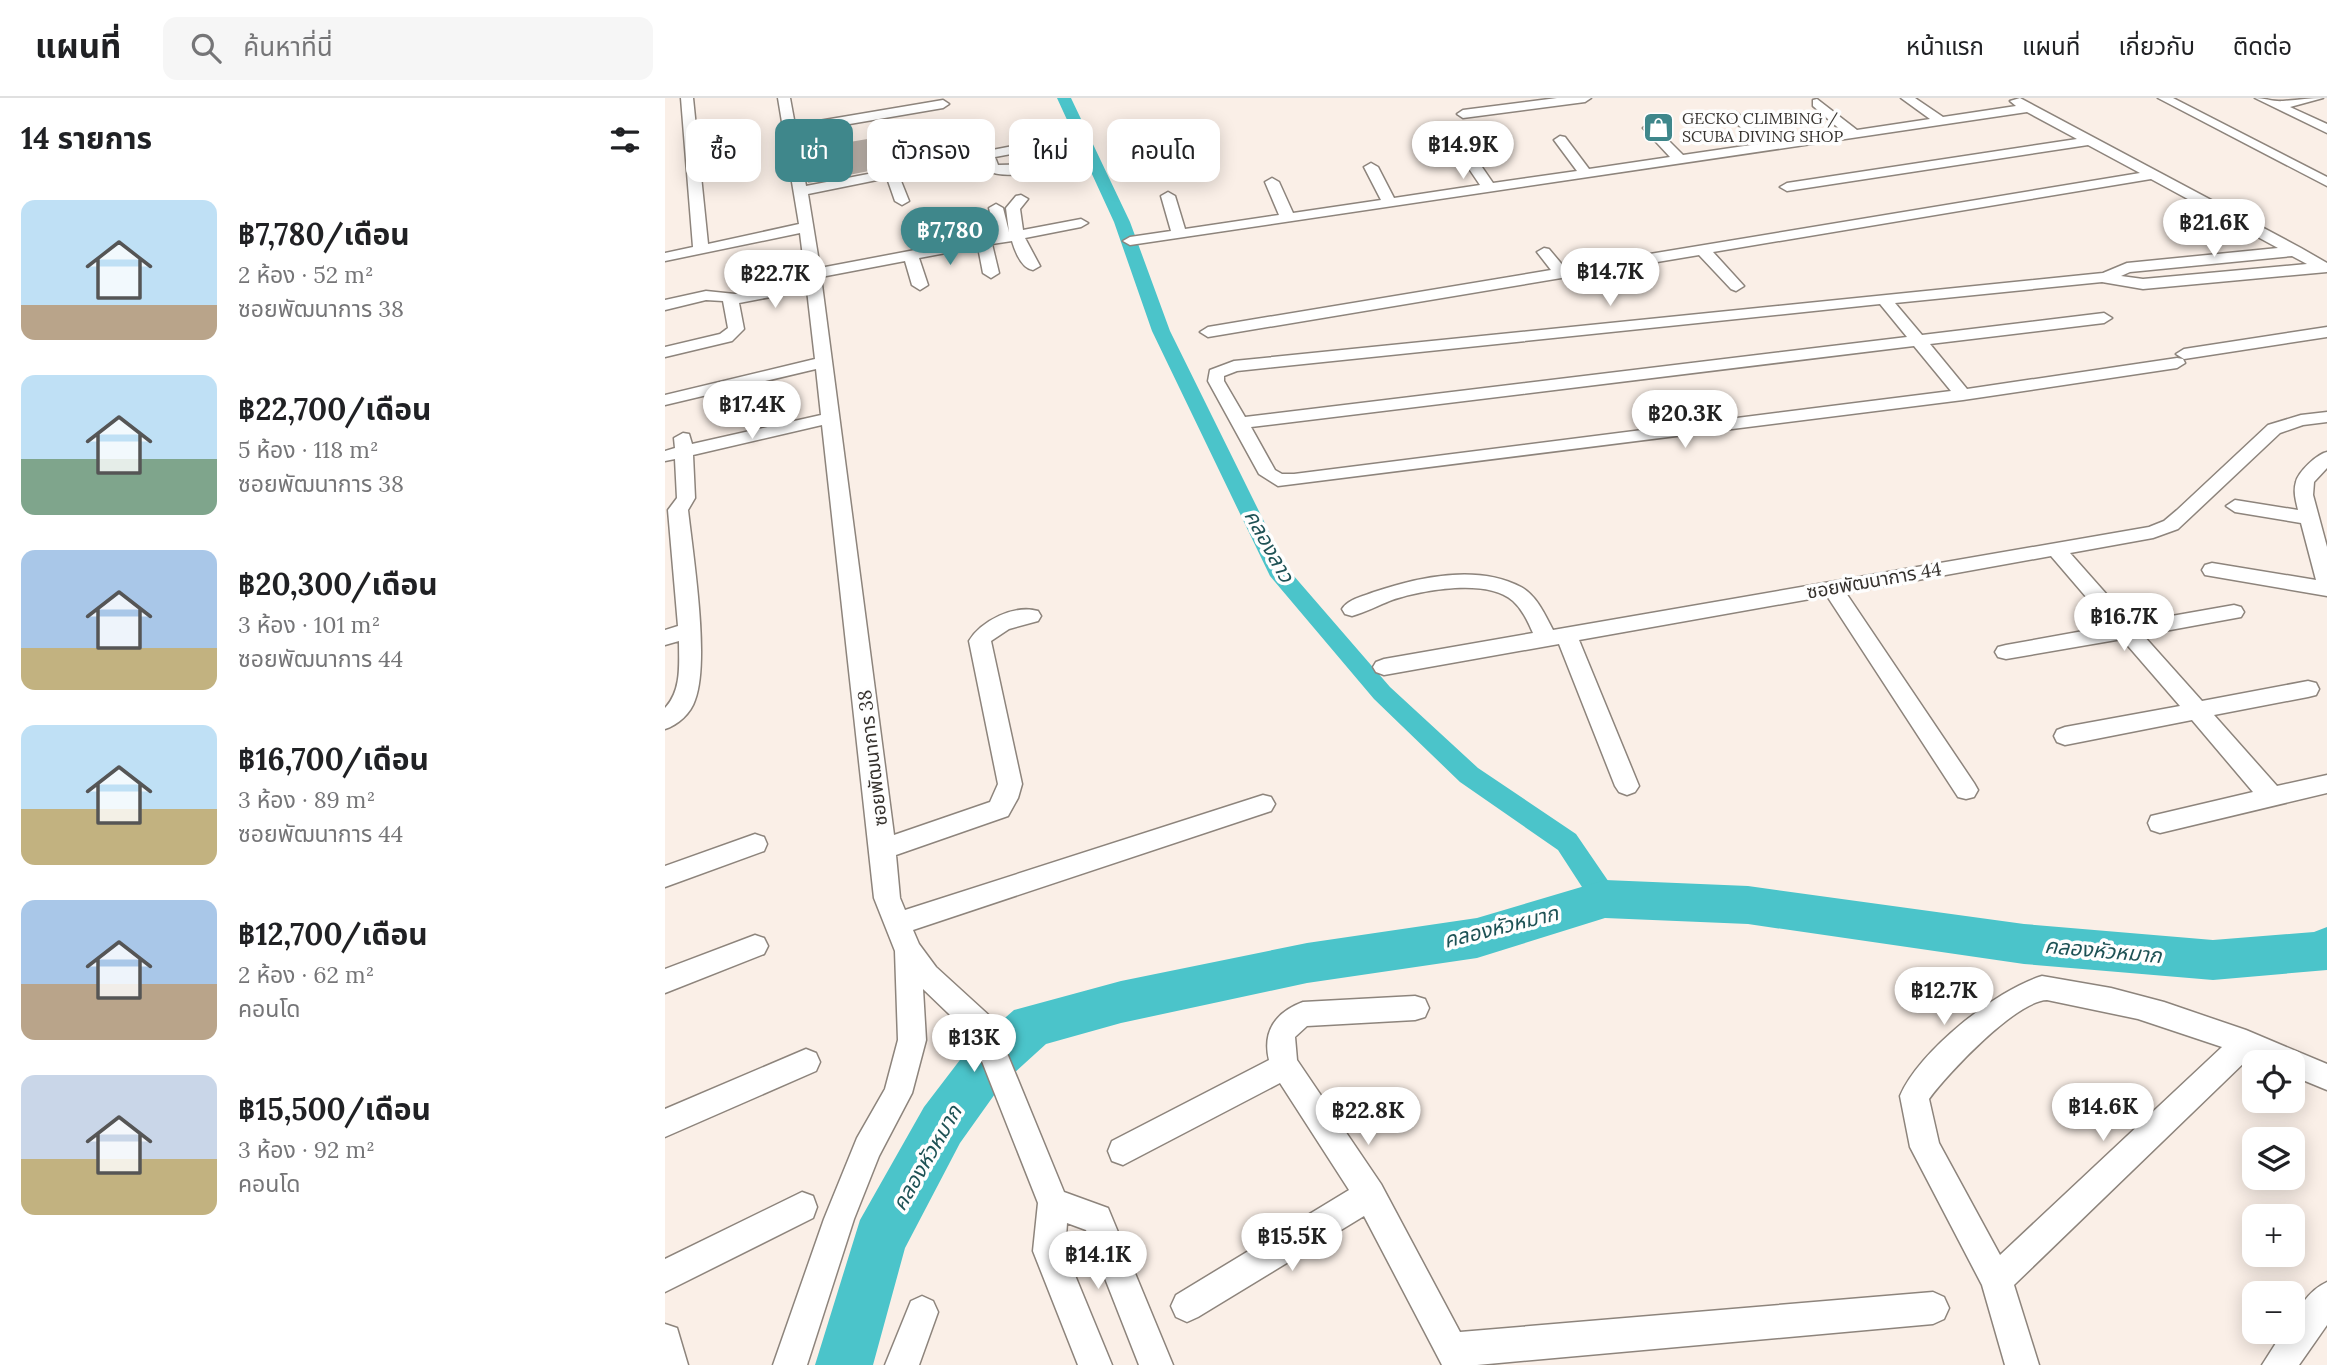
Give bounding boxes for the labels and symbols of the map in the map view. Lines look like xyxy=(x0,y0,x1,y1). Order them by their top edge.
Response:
place label: GECKO CLIMBING / SCUBA DIVING SHOP xyxy=(1682,108,1843,146)
shop icon: GECKO CLIMBING / SCUBA DIVING SHOP xyxy=(1642,110,1676,144)
pin: ฿14.9K xyxy=(1406,122,1520,181)
pin: ฿21.6K xyxy=(2157,200,2271,259)
pin: ฿7,780 xyxy=(893,208,1007,267)
pin: ฿14.7K xyxy=(1553,248,1667,308)
pin: ฿22.7K xyxy=(718,250,832,310)
pin: ฿17.4K xyxy=(695,382,809,441)
pin: ฿20.3K xyxy=(1628,390,1742,450)
water label: คลองลาว xyxy=(1238,505,1301,587)
street label: ซอยพัฒนาการ 44 xyxy=(1805,556,1943,604)
pin: ฿16.7K xyxy=(2067,594,2181,653)
street label: ซอยพัฒนาการ 38 xyxy=(852,688,892,828)
water label: คลองหัวหมาก xyxy=(1441,899,1562,954)
water label: คลองหัวหมาก xyxy=(2043,932,2164,969)
pin: ฿12.7K xyxy=(1887,968,2001,1027)
pin: ฿13K xyxy=(933,1014,1015,1074)
pin: ฿14.6K xyxy=(2046,1084,2160,1143)
pin: ฿22.8K xyxy=(1311,1088,1425,1147)
water label: คลองหัวหมาก xyxy=(886,1099,968,1215)
pin: ฿15.5K xyxy=(1235,1214,1349,1273)
pin: ฿14.1K xyxy=(1041,1232,1155,1291)

